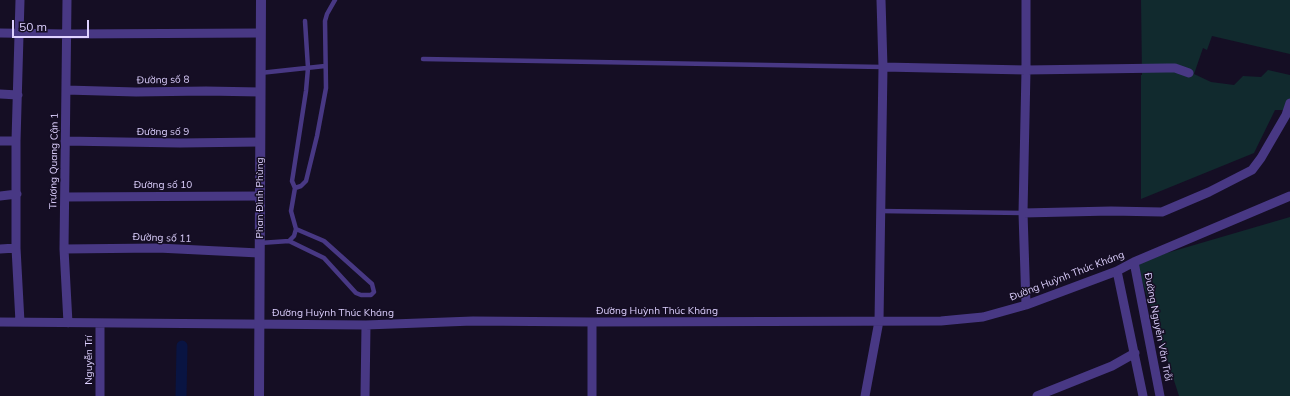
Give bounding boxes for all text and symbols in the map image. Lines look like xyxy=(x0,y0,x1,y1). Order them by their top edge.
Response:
scale bar xyxy=(14,12,91,38)
text: 50 m xyxy=(19,19,47,34)
street label: Đường số 8 xyxy=(137,74,189,86)
street label: Trương Quang Cận 1 xyxy=(47,113,61,209)
street label: Đường số 9 xyxy=(137,126,189,138)
street label: Phan Đình Phùng xyxy=(254,157,266,239)
street label: Đường số 10 xyxy=(134,179,192,191)
street label: Đường số 11 xyxy=(132,231,192,245)
street label: Đường Huỳnh Thúc Kháng xyxy=(1008,249,1126,303)
street label: Đường Nguyễn Văn Trỗi xyxy=(1142,272,1174,382)
street label: Đường Huỳnh Thúc Kháng xyxy=(596,305,718,317)
street label: Đường Huỳnh Thúc Kháng xyxy=(272,307,394,319)
street label: Nguyễn Trí xyxy=(83,335,95,385)

